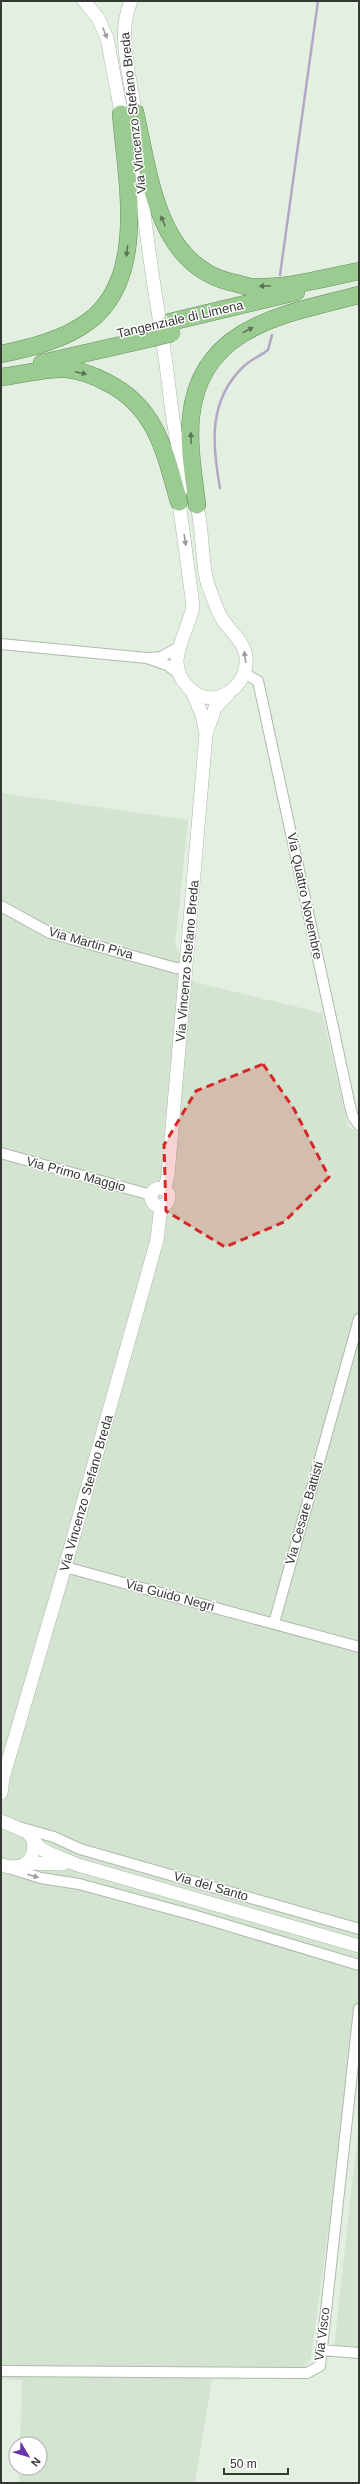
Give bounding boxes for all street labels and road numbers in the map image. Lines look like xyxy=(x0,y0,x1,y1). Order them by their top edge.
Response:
street label: Via Vincenzo Stefano Breda xyxy=(117,31,149,194)
street label: Tangenziale di Limena xyxy=(115,297,245,341)
street label: Via Quattro Novembre xyxy=(284,831,326,961)
street label: Via Vincenzo Stefano Breda xyxy=(172,879,202,1042)
street label: Via Martin Piva xyxy=(47,924,136,962)
street label: Via Primo Maggio xyxy=(25,1154,127,1194)
street label: Via Vincenzo Stefano Breda xyxy=(56,1412,116,1573)
street label: Via Cesare Battisti xyxy=(282,1460,326,1566)
street label: Via Guido Negri xyxy=(124,1576,216,1614)
street label: Via del Santo xyxy=(172,1868,250,1904)
street label: Via Visco xyxy=(311,2306,333,2362)

